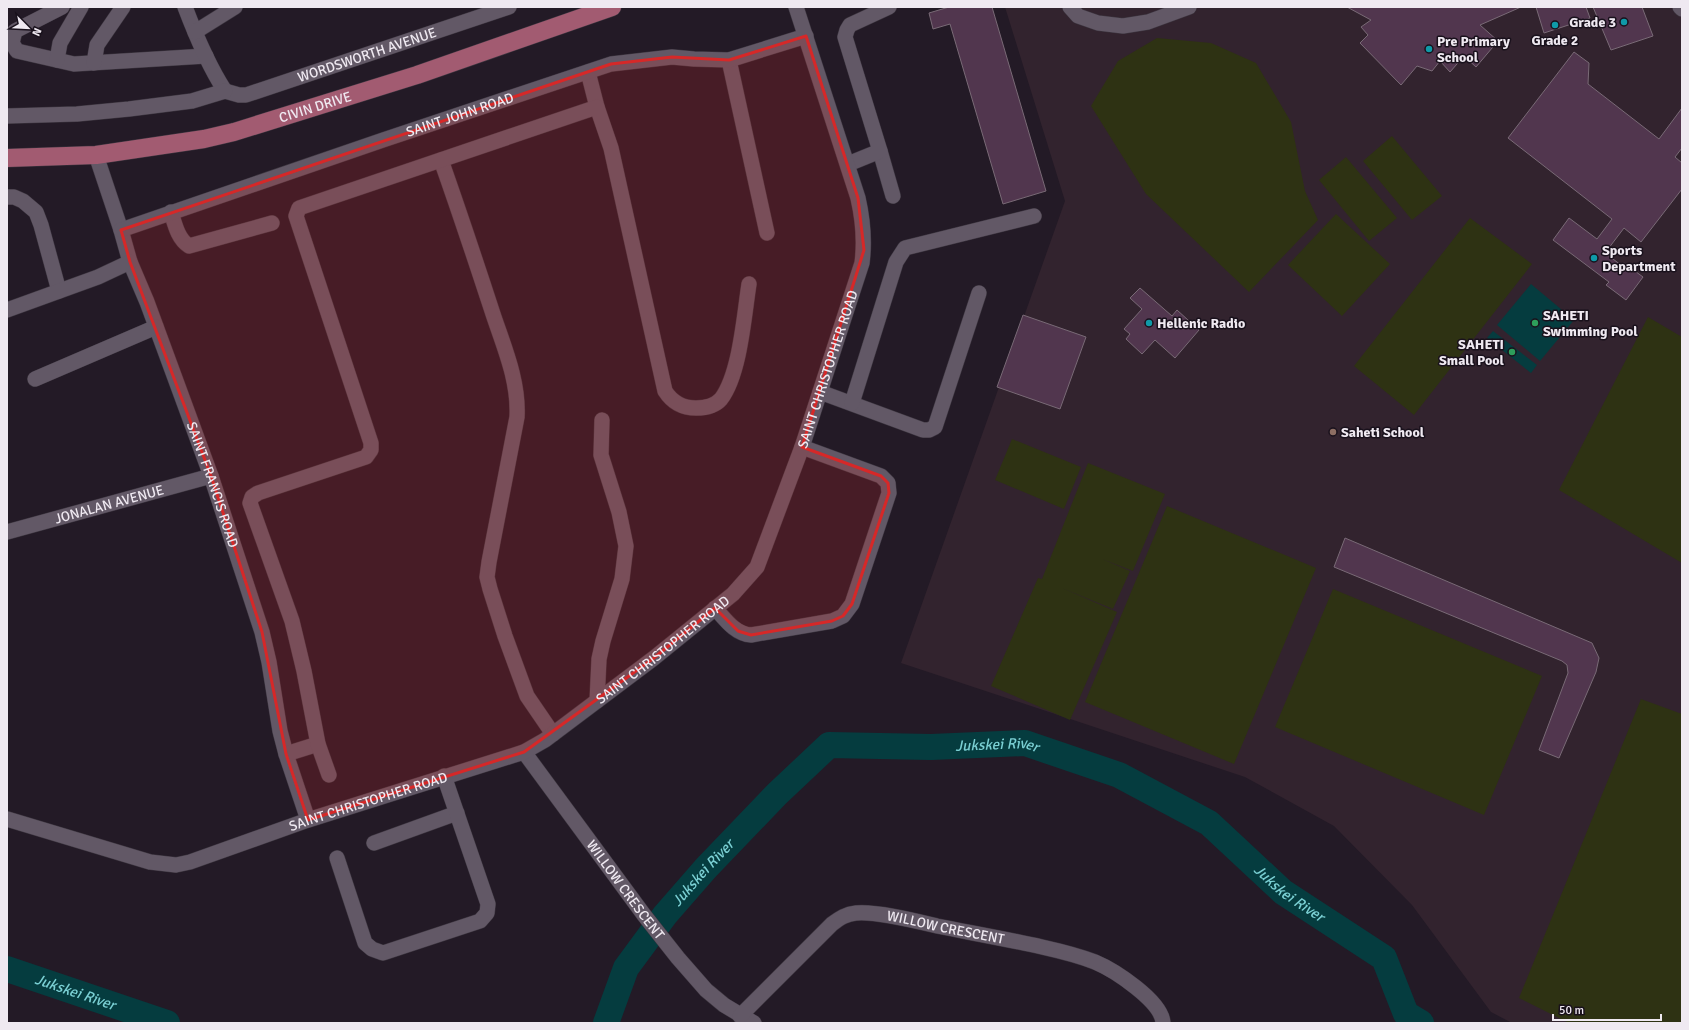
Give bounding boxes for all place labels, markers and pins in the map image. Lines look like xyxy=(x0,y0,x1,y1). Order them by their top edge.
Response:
place label: Grade 3 xyxy=(1569,14,1616,31)
marker: Grade 3 xyxy=(1619,17,1629,27)
marker: Grade 2 xyxy=(1550,20,1560,30)
place label: Grade 2 xyxy=(1532,32,1578,49)
place label: Pre Primary School xyxy=(1437,33,1510,66)
marker: Pre Primary School xyxy=(1424,44,1434,54)
place label: Sports Department xyxy=(1602,242,1676,275)
marker: Sports Department xyxy=(1589,253,1599,263)
place label: SAHETI Swimming Pool xyxy=(1543,307,1638,340)
place label: Hellenic Radio xyxy=(1157,315,1245,332)
marker: Hellenic Radio xyxy=(1144,318,1154,328)
marker: SAHETI Swimming Pool xyxy=(1530,318,1540,328)
place label: SAHETI Small Pool xyxy=(1439,336,1505,369)
marker: SAHETI Small Pool xyxy=(1507,347,1517,357)
place label: Saheti School xyxy=(1341,424,1425,441)
marker: Saheti School xyxy=(1328,427,1338,437)

